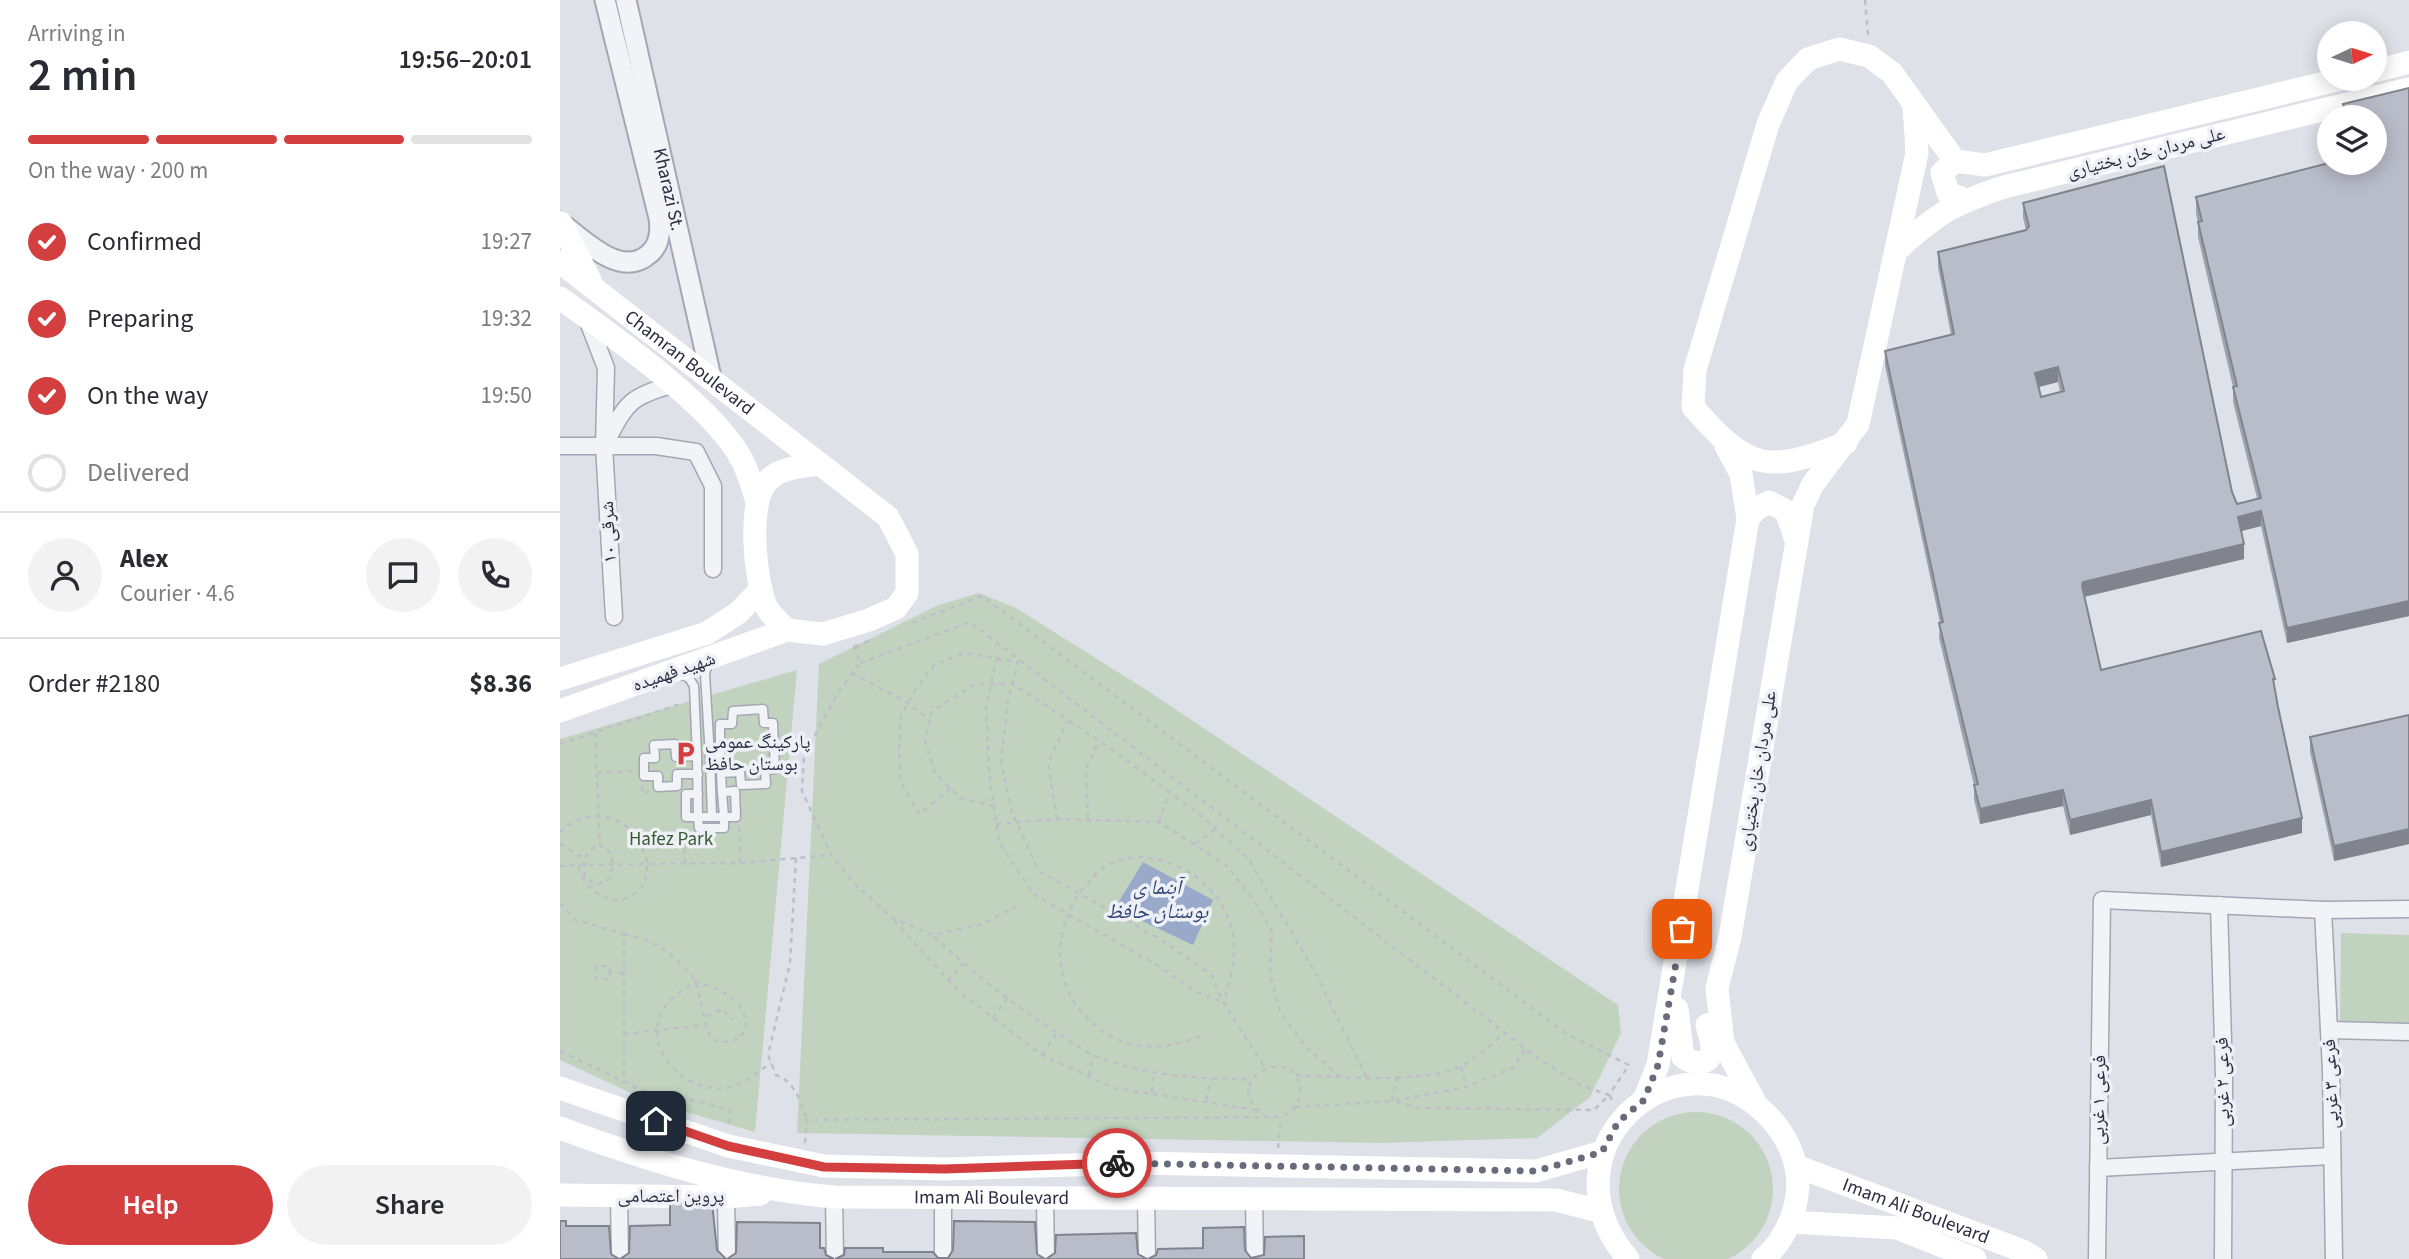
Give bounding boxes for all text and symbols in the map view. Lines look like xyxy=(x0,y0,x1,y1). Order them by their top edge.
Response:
text: Arriving in xyxy=(28,17,126,50)
north arrow xyxy=(2317,21,2387,91)
map controls xyxy=(2317,21,2387,175)
text: 19:56–20:01 xyxy=(399,41,532,78)
text: 2 min xyxy=(28,43,137,108)
button: layers xyxy=(2317,105,2387,175)
street label: علی مردان خان بختیاری xyxy=(2064,120,2228,186)
street label: Kharazi St. xyxy=(646,145,691,233)
text: On the way · 200 m xyxy=(28,154,208,187)
icon: check xyxy=(28,223,66,261)
text: Confirmed xyxy=(87,223,202,260)
text: 19:27 xyxy=(481,225,532,258)
icon: check xyxy=(28,300,66,338)
text: Preparing xyxy=(87,300,193,337)
text: 19:32 xyxy=(481,302,532,335)
street label: Chamran Boulevard xyxy=(619,304,760,422)
icon: check xyxy=(28,377,66,415)
text: On the way xyxy=(87,377,208,414)
text: 19:50 xyxy=(481,379,532,412)
text: Delivered xyxy=(87,454,190,491)
street label: ۱۰ شرقی xyxy=(594,500,624,564)
button: person xyxy=(28,538,102,612)
button: chat xyxy=(366,538,440,612)
button: phone xyxy=(458,538,532,612)
text: Alex xyxy=(120,540,169,577)
text: Courier · 4.6 xyxy=(120,577,235,610)
street label: شهید فهمیده xyxy=(629,645,719,699)
text: Order #2180 xyxy=(28,665,160,702)
text: $8.36 xyxy=(469,665,532,702)
street label: علی مردان خان بختیاری xyxy=(1732,688,1784,853)
place label: پارکینگ عمومی بوستان حافظ xyxy=(705,729,811,778)
parking icon: پارکینگ عمومی بوستان حافظ xyxy=(671,739,699,767)
park label: Hafez Park xyxy=(629,826,714,853)
water label: آبنما ی بوستان حافظ xyxy=(1106,872,1208,926)
pin xyxy=(1652,899,1712,959)
icon: bag xyxy=(1663,910,1701,948)
street label: فرعی ۲ غربی xyxy=(2209,1037,2237,1127)
street label: فرعی ۳ غربی xyxy=(2316,1039,2346,1129)
street label: فرعی ۱ غربی xyxy=(2085,1055,2113,1145)
pin xyxy=(626,1091,686,1151)
icon: home xyxy=(637,1102,675,1140)
courier xyxy=(1082,1128,1152,1198)
icon: bike xyxy=(1098,1144,1136,1182)
button: Help xyxy=(28,1165,273,1245)
button: Share xyxy=(287,1165,532,1245)
street label: Imam Ali Boulevard xyxy=(1839,1171,1993,1251)
street label: پروین اعتصامی xyxy=(618,1183,724,1210)
street label: Imam Ali Boulevard xyxy=(914,1184,1069,1211)

